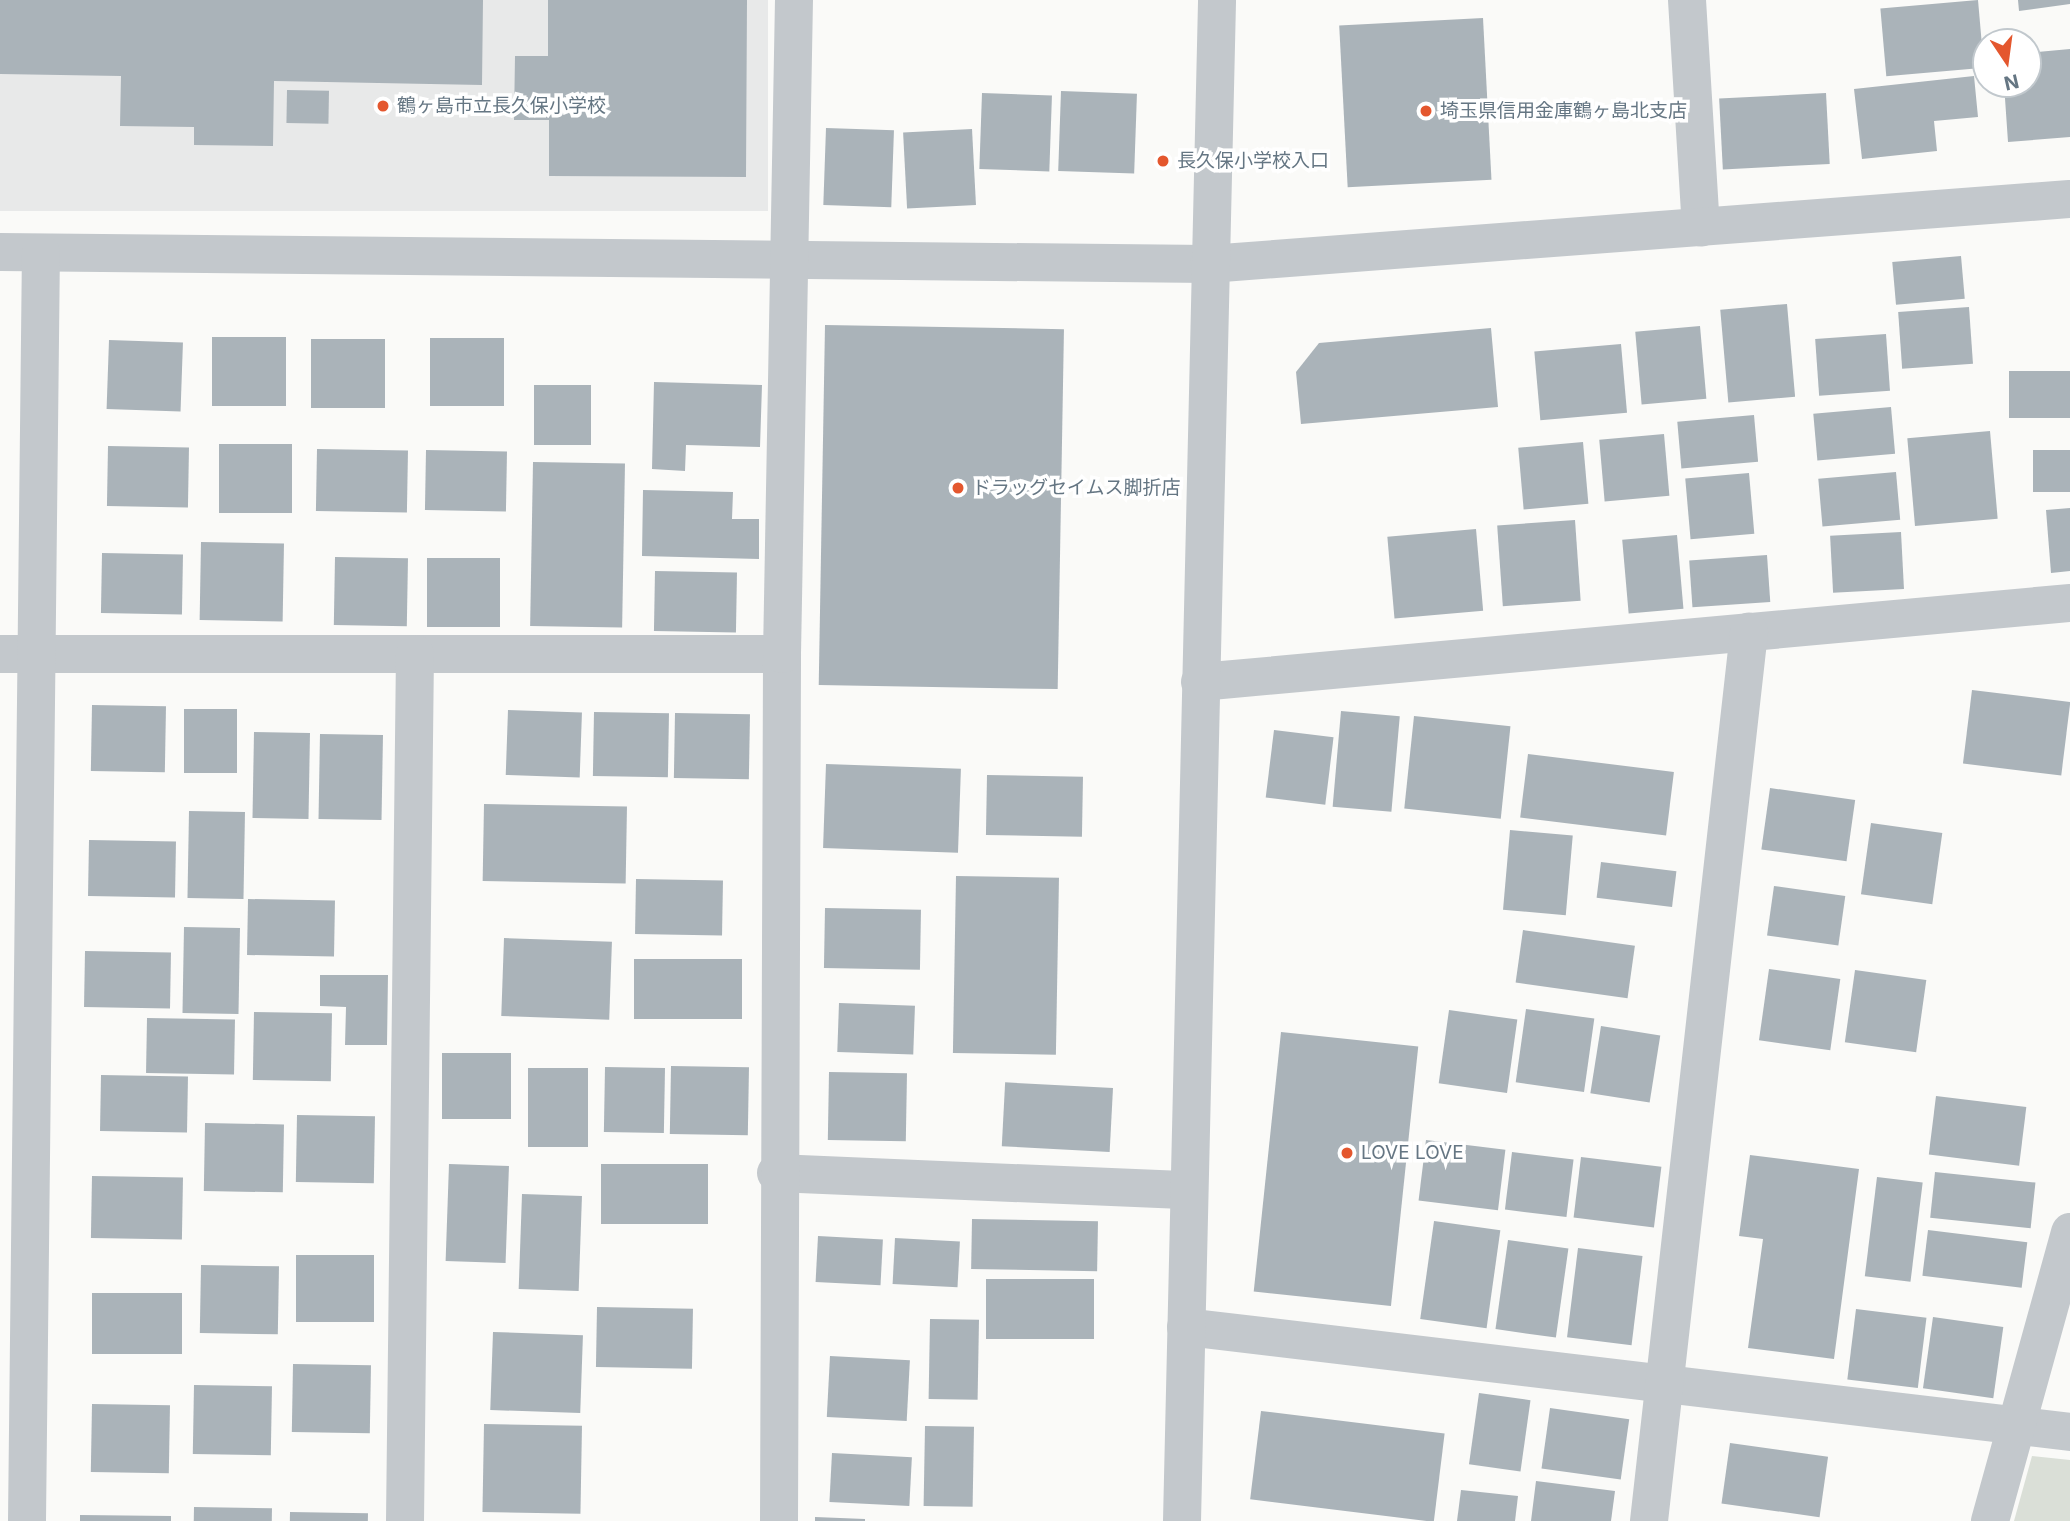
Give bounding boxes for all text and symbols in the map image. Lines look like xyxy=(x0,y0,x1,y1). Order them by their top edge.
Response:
north arrow xyxy=(1972,28,2042,98)
text: N xyxy=(2002,69,2021,95)
place label: 鶴ヶ島市立長久保小学校 xyxy=(397,95,606,117)
marker: 鶴ヶ島市立長久保小学校 xyxy=(375,98,391,114)
place label: 埼玉県信用金庫鶴ヶ島北支店 xyxy=(1440,100,1687,122)
marker: 埼玉県信用金庫鶴ヶ島北支店 xyxy=(1418,103,1434,119)
place label: 長久保小学校入口 xyxy=(1177,150,1329,172)
marker: 長久保小学校入口 xyxy=(1155,153,1171,169)
place label: ドラッグセイムス脚折店 xyxy=(972,477,1181,499)
marker: ドラッグセイムス脚折店 xyxy=(950,480,966,496)
place label: LOVE LOVE xyxy=(1361,1142,1464,1164)
marker: LOVE LOVE xyxy=(1339,1145,1355,1161)

